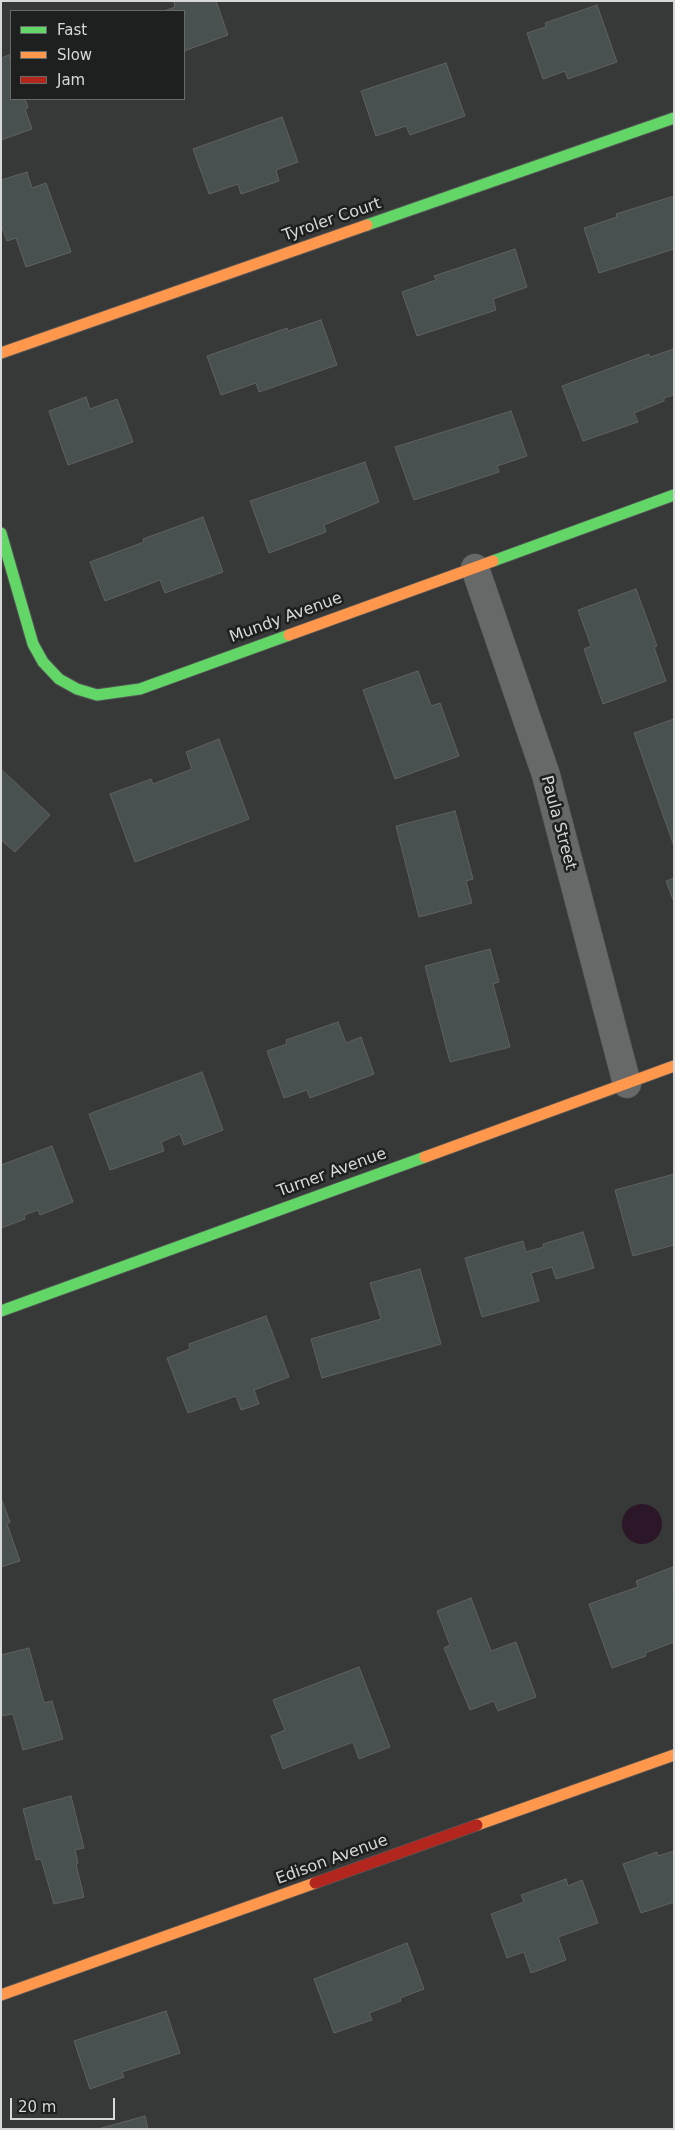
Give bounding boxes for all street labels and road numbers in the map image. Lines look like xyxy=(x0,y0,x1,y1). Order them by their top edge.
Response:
street label: Tyroler Court xyxy=(280,194,384,246)
street label: Mundy Avenue xyxy=(227,589,345,647)
street label: Paula Street xyxy=(536,774,580,872)
street label: Turner Avenue xyxy=(275,1144,389,1202)
street label: Edison Avenue xyxy=(274,1831,390,1889)

